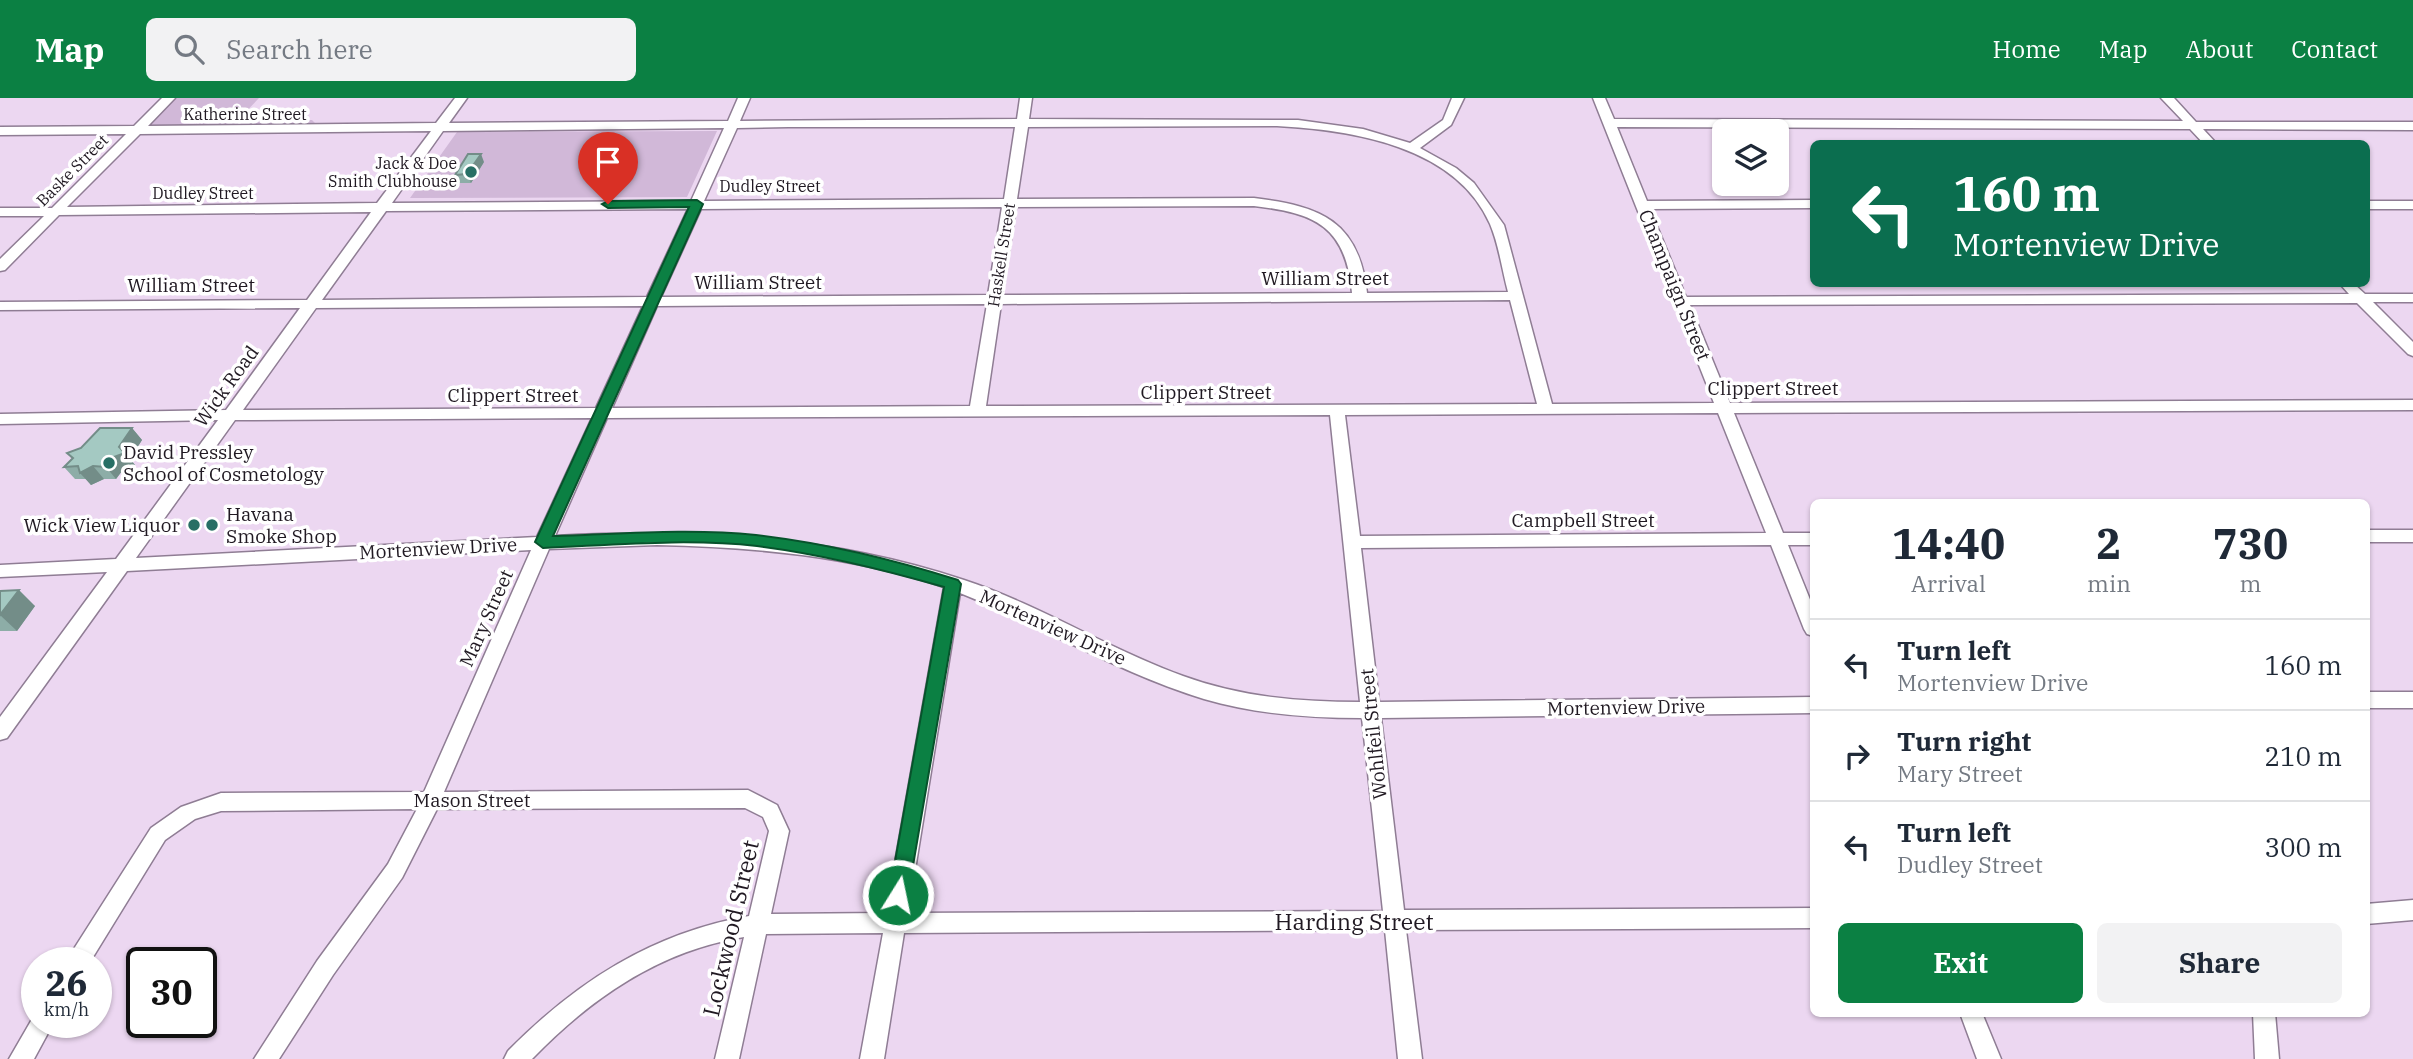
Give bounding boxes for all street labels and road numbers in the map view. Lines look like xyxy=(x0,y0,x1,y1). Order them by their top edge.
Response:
street label: Katherine Street xyxy=(183,104,307,124)
street label: Baske Street xyxy=(32,130,112,210)
street label: Dudley Street xyxy=(719,176,821,196)
street label: Dudley Street xyxy=(152,183,254,203)
street label: Haskell Street xyxy=(983,201,1019,308)
street label: Champaign Street xyxy=(1634,206,1716,364)
street label: William Street xyxy=(1261,266,1389,290)
street label: William Street xyxy=(694,270,822,294)
street label: William Street xyxy=(127,273,255,297)
street label: Wick Road xyxy=(188,341,264,431)
street label: Clippert Street xyxy=(1708,376,1839,400)
street label: Clippert Street xyxy=(1141,380,1272,404)
street label: Clippert Street xyxy=(448,383,579,407)
street label: Campbell Street xyxy=(1511,508,1655,532)
street label: Mortenview Drive xyxy=(358,532,518,564)
street label: Mary Street xyxy=(454,565,518,670)
street label: Mortenview Drive xyxy=(976,584,1130,670)
street label: Wohlfeil Street xyxy=(1354,667,1392,801)
street label: Mortenview Drive xyxy=(1547,694,1705,720)
street label: Mason Street xyxy=(414,788,531,812)
street label: Lockwood Street xyxy=(695,837,765,1019)
street label: Harding Street xyxy=(1274,906,1434,936)

